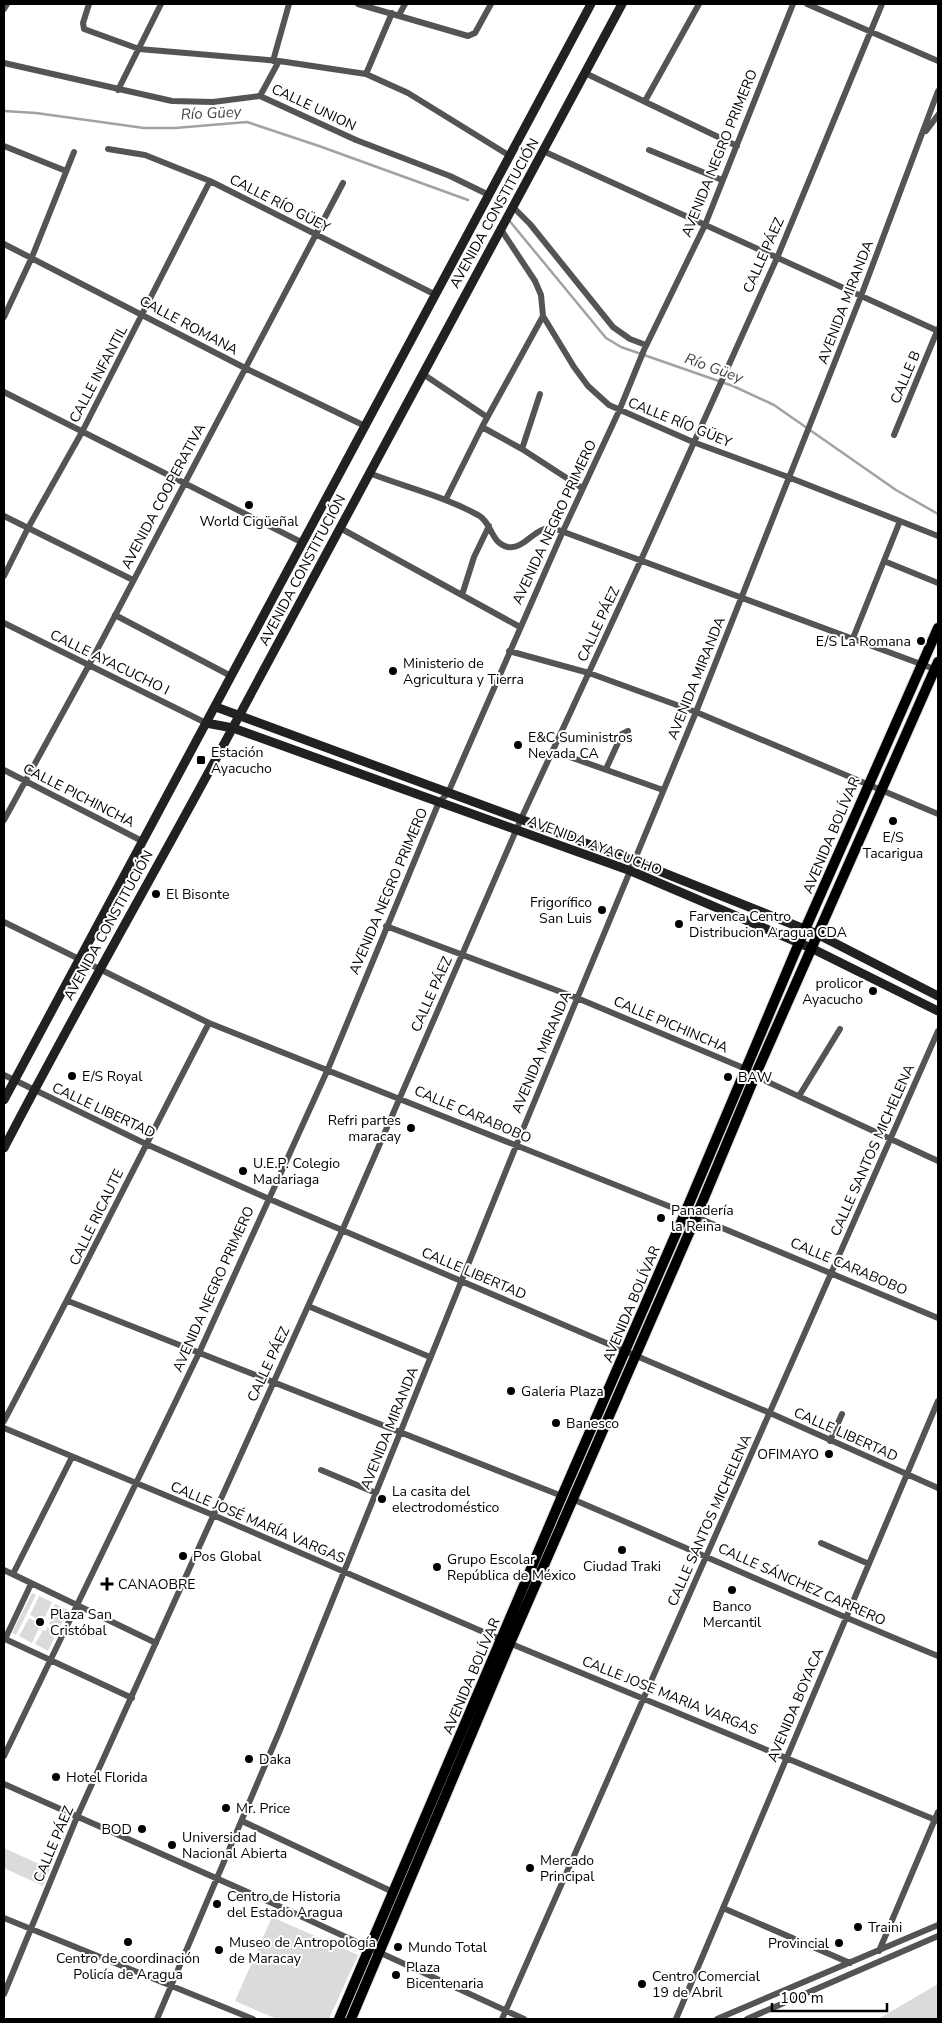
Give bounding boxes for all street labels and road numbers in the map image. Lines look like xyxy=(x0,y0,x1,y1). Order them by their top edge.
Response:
street label: AVENIDA NEGRO PRIMERO xyxy=(677,66,762,240)
street label: CALLE UNION xyxy=(268,79,359,135)
street label: AVENIDA CONSTITUCIÓN xyxy=(445,135,544,292)
street label: CALLE RÍO GÜEY xyxy=(226,170,334,237)
street label: CALLE PÁEZ xyxy=(738,214,789,296)
street label: AVENIDA MIRANDA xyxy=(813,238,878,367)
street label: CALLE ROMANA xyxy=(136,291,241,359)
street label: CALLE INFANTIL xyxy=(65,322,132,426)
street label: CALLE B xyxy=(886,348,925,407)
street label: CALLE RÍO GÜEY xyxy=(625,393,735,452)
street label: AVENIDA COOPERATIVA xyxy=(117,420,210,572)
street label: AVENIDA NEGRO PRIMERO xyxy=(508,437,601,608)
street label: AVENIDA CONSTITUCIÓN xyxy=(254,491,350,649)
street label: CALLE PÁEZ xyxy=(573,584,624,665)
street label: AVENIDA MIRANDA xyxy=(663,614,730,742)
street label: CALLE AYACUCHO I xyxy=(47,625,173,700)
street label: CALLE PICHINCHA xyxy=(20,759,138,832)
street label: AVENIDA BOLÍVAR xyxy=(798,774,865,896)
street label: AVENIDA NEGRO PRIMERO xyxy=(345,805,432,978)
street label: AVENIDA AYACUCHO xyxy=(525,811,665,880)
street label: AVENIDA CONSTITUCIÓN xyxy=(59,847,158,1004)
street label: CALLE PÁEZ xyxy=(406,953,457,1035)
street label: AVENIDA MIRANDA xyxy=(507,988,576,1116)
street label: CALLE PICHINCHA xyxy=(610,992,731,1057)
street label: CALLE SANTOS MICHELENA xyxy=(826,1061,919,1239)
street label: CALLE LIBERTAD xyxy=(49,1078,159,1143)
street label: CALLE CARABOBO xyxy=(411,1081,534,1148)
street label: CALLE RICAUTE xyxy=(65,1166,128,1269)
street label: AVENIDA NEGRO PRIMERO xyxy=(168,1203,259,1375)
street label: CALLE CARABOBO xyxy=(787,1233,910,1300)
street label: CALLE LIBERTAD xyxy=(418,1243,529,1304)
street label: AVENIDA BOLÍVAR xyxy=(598,1243,665,1365)
street label: CALLE PÁEZ xyxy=(243,1324,294,1405)
street label: AVENIDA MIRANDA xyxy=(356,1364,423,1492)
street label: CALLE LIBERTAD xyxy=(791,1403,901,1466)
street label: CALLE SANTOS MICHELENA xyxy=(663,1431,756,1609)
street label: CALLE JOSÉ MARÍA VARGAS xyxy=(167,1477,348,1568)
street label: CALLE SÁNCHEZ CARRERO xyxy=(715,1539,889,1630)
street label: AVENIDA BOLÍVAR xyxy=(438,1615,505,1737)
street label: AVENIDA BOYACA xyxy=(763,1645,828,1765)
street label: CALLE JOSE MARIA VARGAS xyxy=(579,1651,761,1740)
street label: CALLE PÁEZ xyxy=(29,1803,78,1885)

